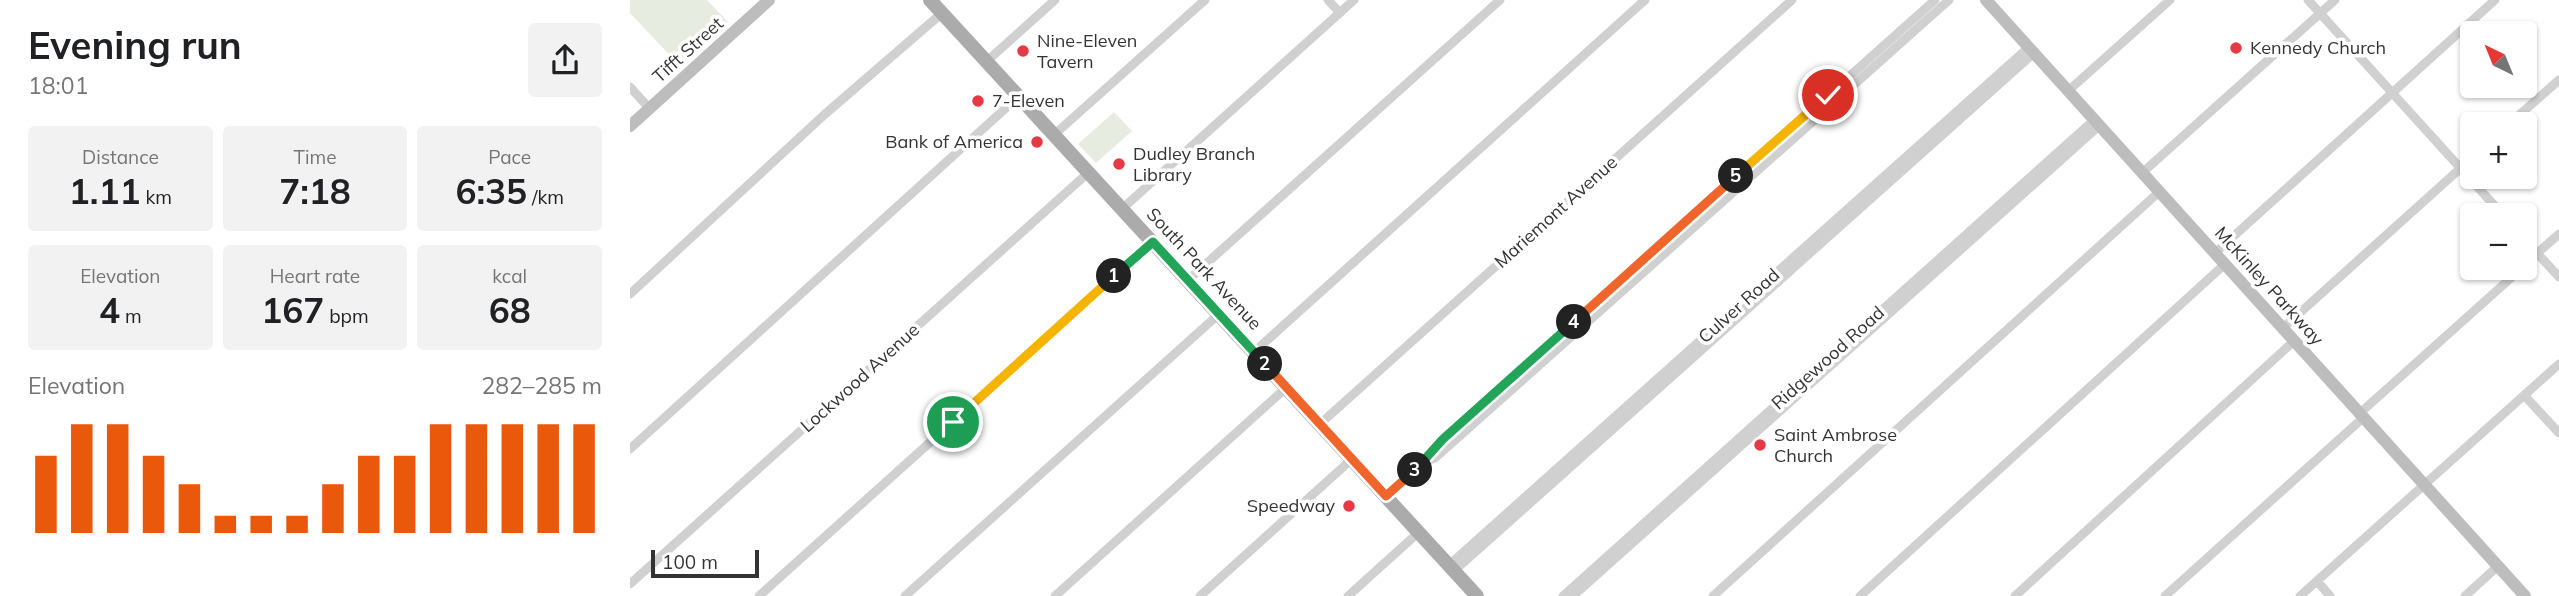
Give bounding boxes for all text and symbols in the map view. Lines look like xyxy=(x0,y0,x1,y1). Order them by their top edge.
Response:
street label: Tifft Street xyxy=(647,12,728,87)
text: Evening run xyxy=(28,21,242,69)
north arrow xyxy=(2460,21,2538,98)
map controls xyxy=(2460,21,2537,280)
button: share xyxy=(528,23,602,97)
place label: Nine-Eleven Tavern xyxy=(1037,29,1137,73)
place label: Kennedy Church xyxy=(2250,36,2386,59)
marker: Kennedy Church xyxy=(2228,40,2244,56)
marker: Nine-Eleven Tavern xyxy=(1015,43,1031,59)
pin xyxy=(1798,65,1858,125)
text: 18:01 xyxy=(28,71,88,100)
icon: check xyxy=(1809,76,1847,114)
place label: 7-Eleven xyxy=(992,89,1065,112)
marker: 7-Eleven xyxy=(970,93,986,109)
button: + xyxy=(2460,112,2537,189)
place label: Bank of America xyxy=(885,130,1023,153)
marker: Bank of America xyxy=(1029,134,1045,150)
place label: Dudley Branch Library xyxy=(1133,142,1255,186)
text: Distance xyxy=(82,145,159,169)
text: Time xyxy=(293,145,337,169)
text: Pace xyxy=(488,145,531,169)
street label: Mariemont Avenue xyxy=(1490,150,1622,273)
marker: Dudley Branch Library xyxy=(1111,156,1127,172)
pin: 5 xyxy=(1718,158,1754,194)
text: 5 xyxy=(1730,163,1741,187)
text: 1.11 xyxy=(69,169,140,213)
text: 7:18 xyxy=(279,169,351,213)
text: 6:35 xyxy=(455,169,527,213)
text: km xyxy=(140,185,172,209)
text: /km xyxy=(527,185,564,209)
street label: South Park Avenue xyxy=(1142,203,1267,335)
button: − xyxy=(2460,203,2537,280)
street label: McKinley Parkway xyxy=(2210,221,2329,350)
pin: 1 xyxy=(1096,258,1132,294)
text: 1 xyxy=(1108,263,1119,287)
street label: Culver Road xyxy=(1693,263,1784,348)
text: Elevation xyxy=(80,264,161,288)
text: Heart rate xyxy=(270,264,360,288)
text: kcal xyxy=(492,264,527,288)
text: 4 xyxy=(99,288,120,332)
text: 167 xyxy=(261,288,324,332)
text: 68 xyxy=(489,288,531,332)
street label: Ridgewood Road xyxy=(1767,301,1889,414)
text: m xyxy=(120,304,142,328)
text: bpm xyxy=(324,304,369,328)
pin: 4 xyxy=(1556,304,1592,340)
text: 4 xyxy=(1568,309,1579,333)
street label: Lockwood Avenue xyxy=(795,318,924,437)
pin: 2 xyxy=(1248,346,1282,382)
text: 2 xyxy=(1259,351,1270,375)
text: Elevation xyxy=(28,371,125,400)
text: 282–285 m xyxy=(481,371,602,400)
pin xyxy=(923,392,983,452)
icon: arrive xyxy=(934,403,972,441)
place label: Saint Ambrose Church xyxy=(1774,423,1897,467)
marker: Saint Ambrose Church xyxy=(1752,437,1768,453)
pin: 3 xyxy=(1398,452,1432,488)
text: 3 xyxy=(1409,457,1420,481)
place label: Speedway xyxy=(1247,494,1335,517)
marker: Speedway xyxy=(1341,498,1357,514)
scale bar xyxy=(651,547,760,579)
text: 100 m xyxy=(662,550,718,574)

